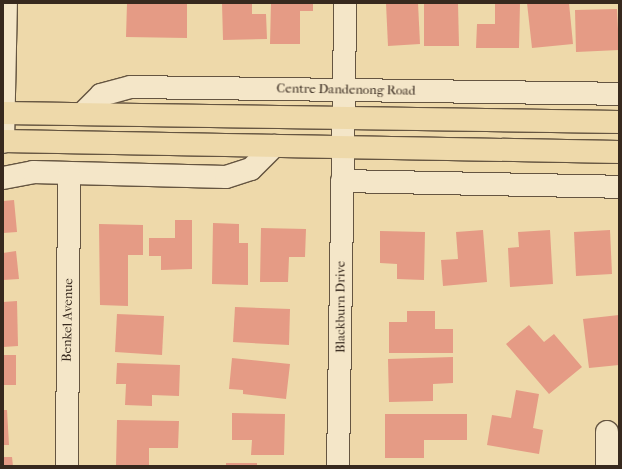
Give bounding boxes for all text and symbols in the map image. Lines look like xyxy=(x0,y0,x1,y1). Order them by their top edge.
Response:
street label: Centre Dandenong Road xyxy=(276,81,416,99)
street label: Blackburn Drive xyxy=(333,261,349,353)
street label: Benkel Avenue xyxy=(59,278,77,362)

